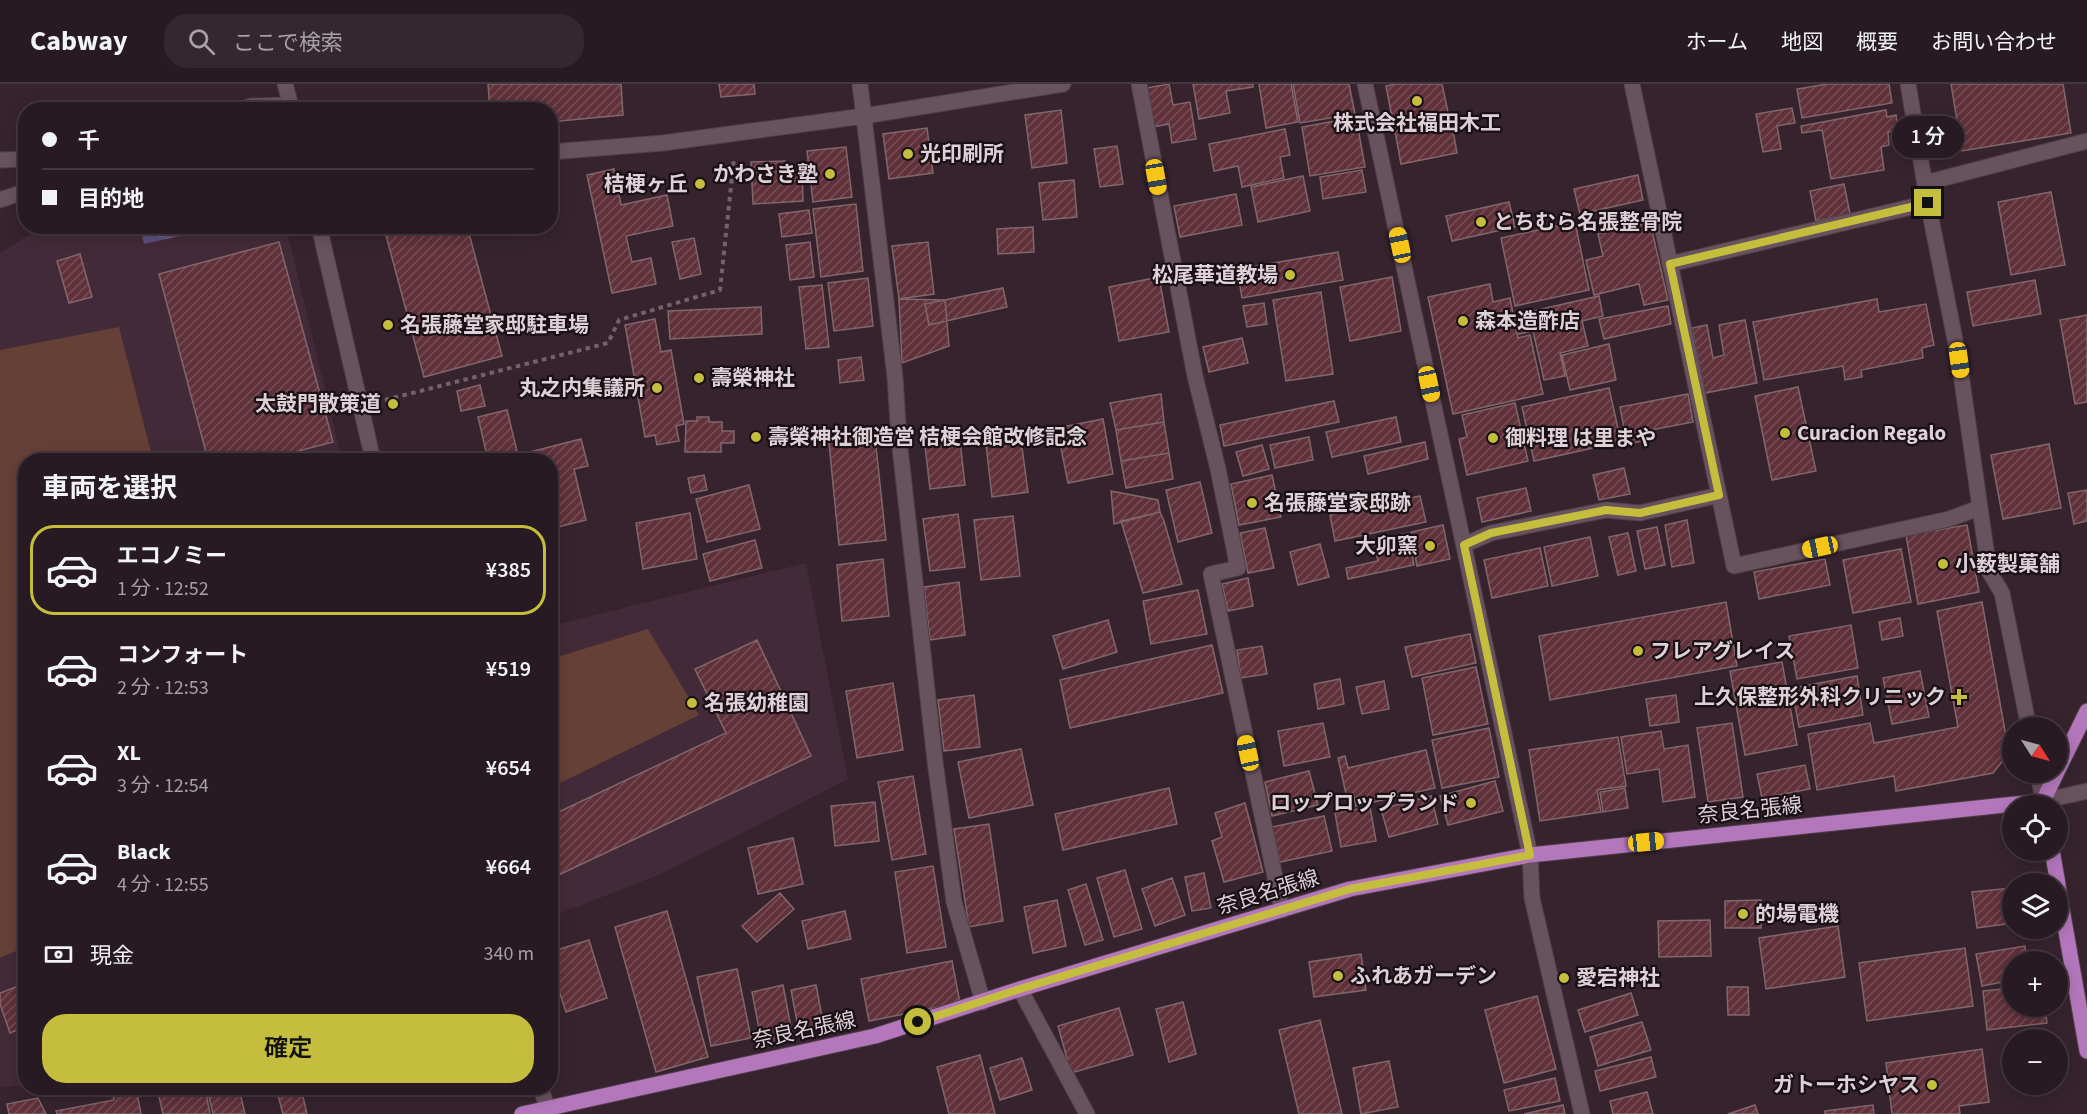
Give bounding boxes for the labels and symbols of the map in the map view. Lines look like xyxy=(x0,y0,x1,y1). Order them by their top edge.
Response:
marker: 株式会社福田木工 xyxy=(1410,94,1424,108)
place label: 株式会社福田木工 xyxy=(1333,108,1501,138)
callout: 1 分 xyxy=(1892,116,1964,158)
place label: 光印刷所 xyxy=(920,139,1004,169)
marker: 光印刷所 xyxy=(901,147,915,161)
car xyxy=(1144,158,1168,196)
place label: かわさき塾 xyxy=(713,159,818,189)
marker: かわさき塾 xyxy=(823,167,837,181)
place label: 桔梗ヶ丘 xyxy=(604,169,688,199)
marker: 桔梗ヶ丘 xyxy=(693,177,707,191)
route end xyxy=(1914,189,1941,216)
place label: とちむら名張整骨院 xyxy=(1493,207,1682,237)
marker: とちむら名張整骨院 xyxy=(1474,215,1488,229)
car xyxy=(1387,226,1413,264)
place label: 松尾華道教場 xyxy=(1152,260,1278,290)
marker: 松尾華道教場 xyxy=(1283,268,1297,282)
place label: 森本造酢店 xyxy=(1475,306,1580,336)
place label: 名張藤堂家邸駐車場 xyxy=(400,310,589,340)
marker: 森本造酢店 xyxy=(1456,314,1470,328)
marker: 名張藤堂家邸駐車場 xyxy=(381,318,395,332)
car xyxy=(1948,341,1970,379)
place label: 壽榮神社 xyxy=(711,363,795,393)
car xyxy=(1416,365,1442,403)
marker: 壽榮神社 xyxy=(692,371,706,385)
place label: 丸之内集議所 xyxy=(519,373,645,403)
marker: 丸之内集議所 xyxy=(650,381,664,395)
place label: 太鼓門散策道 xyxy=(255,389,381,419)
marker: 太鼓門散策道 xyxy=(386,397,400,411)
place label: Curacion Regalo xyxy=(1797,418,1946,448)
place label: 壽榮神社御造営 桔梗会館改修記念 xyxy=(768,422,1087,452)
place label: 御料理 は里まや xyxy=(1505,423,1656,453)
marker: Curacion Regalo xyxy=(1778,426,1792,440)
marker: 壽榮神社御造営 桔梗会館改修記念 xyxy=(749,430,763,444)
marker: 御料理 は里まや xyxy=(1486,431,1500,445)
place label: 名張藤堂家邸跡 xyxy=(1264,488,1411,518)
marker: 名張藤堂家邸跡 xyxy=(1245,496,1259,510)
place label: 大卯窯 xyxy=(1355,531,1418,561)
car xyxy=(1801,534,1839,560)
marker: 大卯窯 xyxy=(1423,539,1437,553)
place label: 小薮製菓舗 xyxy=(1955,549,2060,579)
marker: 小薮製菓舗 xyxy=(1936,557,1950,571)
place label: フレアグレイス xyxy=(1650,636,1795,666)
marker: フレアグレイス xyxy=(1631,644,1645,658)
place label: 上久保整形外科クリニック xyxy=(1694,682,1946,712)
place label: 名張幼稚園 xyxy=(704,688,809,718)
marker: 上久保整形外科クリニック xyxy=(1950,688,1968,706)
marker: 名張幼稚園 xyxy=(685,696,699,710)
north arrow xyxy=(2002,717,2068,783)
car xyxy=(1235,734,1261,772)
place label: ロップロップランド xyxy=(1270,788,1459,818)
street label: 奈良名張線 xyxy=(1696,790,1804,830)
marker: ロップロップランド xyxy=(1464,796,1478,810)
car xyxy=(1627,831,1665,853)
street label: 奈良名張線 xyxy=(1213,862,1323,922)
place label: 的場電機 xyxy=(1755,899,1839,929)
marker: 的場電機 xyxy=(1736,907,1750,921)
place label: ふれあガーデン xyxy=(1350,961,1497,991)
place label: 愛宕神社 xyxy=(1576,963,1660,993)
marker: ふれあガーデン xyxy=(1331,969,1345,983)
marker: 愛宕神社 xyxy=(1557,971,1571,985)
street label: 奈良名張線 xyxy=(750,1004,858,1056)
route start xyxy=(904,1008,931,1035)
place label: ガトーホシヤス xyxy=(1773,1070,1920,1100)
marker: ガトーホシヤス xyxy=(1925,1078,1939,1092)

